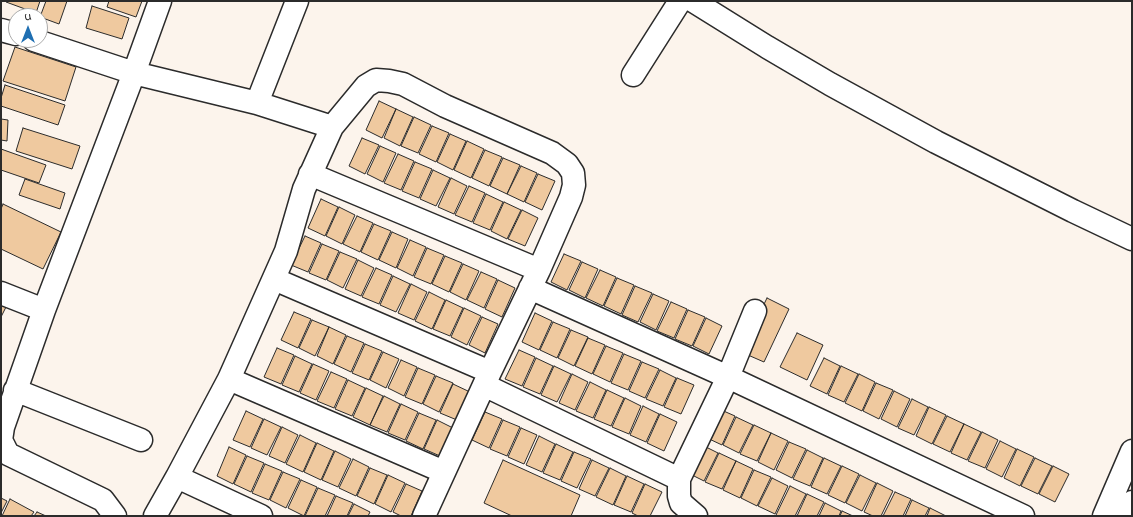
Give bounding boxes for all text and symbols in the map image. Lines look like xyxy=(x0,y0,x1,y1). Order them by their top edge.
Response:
north arrow xyxy=(8,8,48,48)
text: U xyxy=(25,9,31,25)

